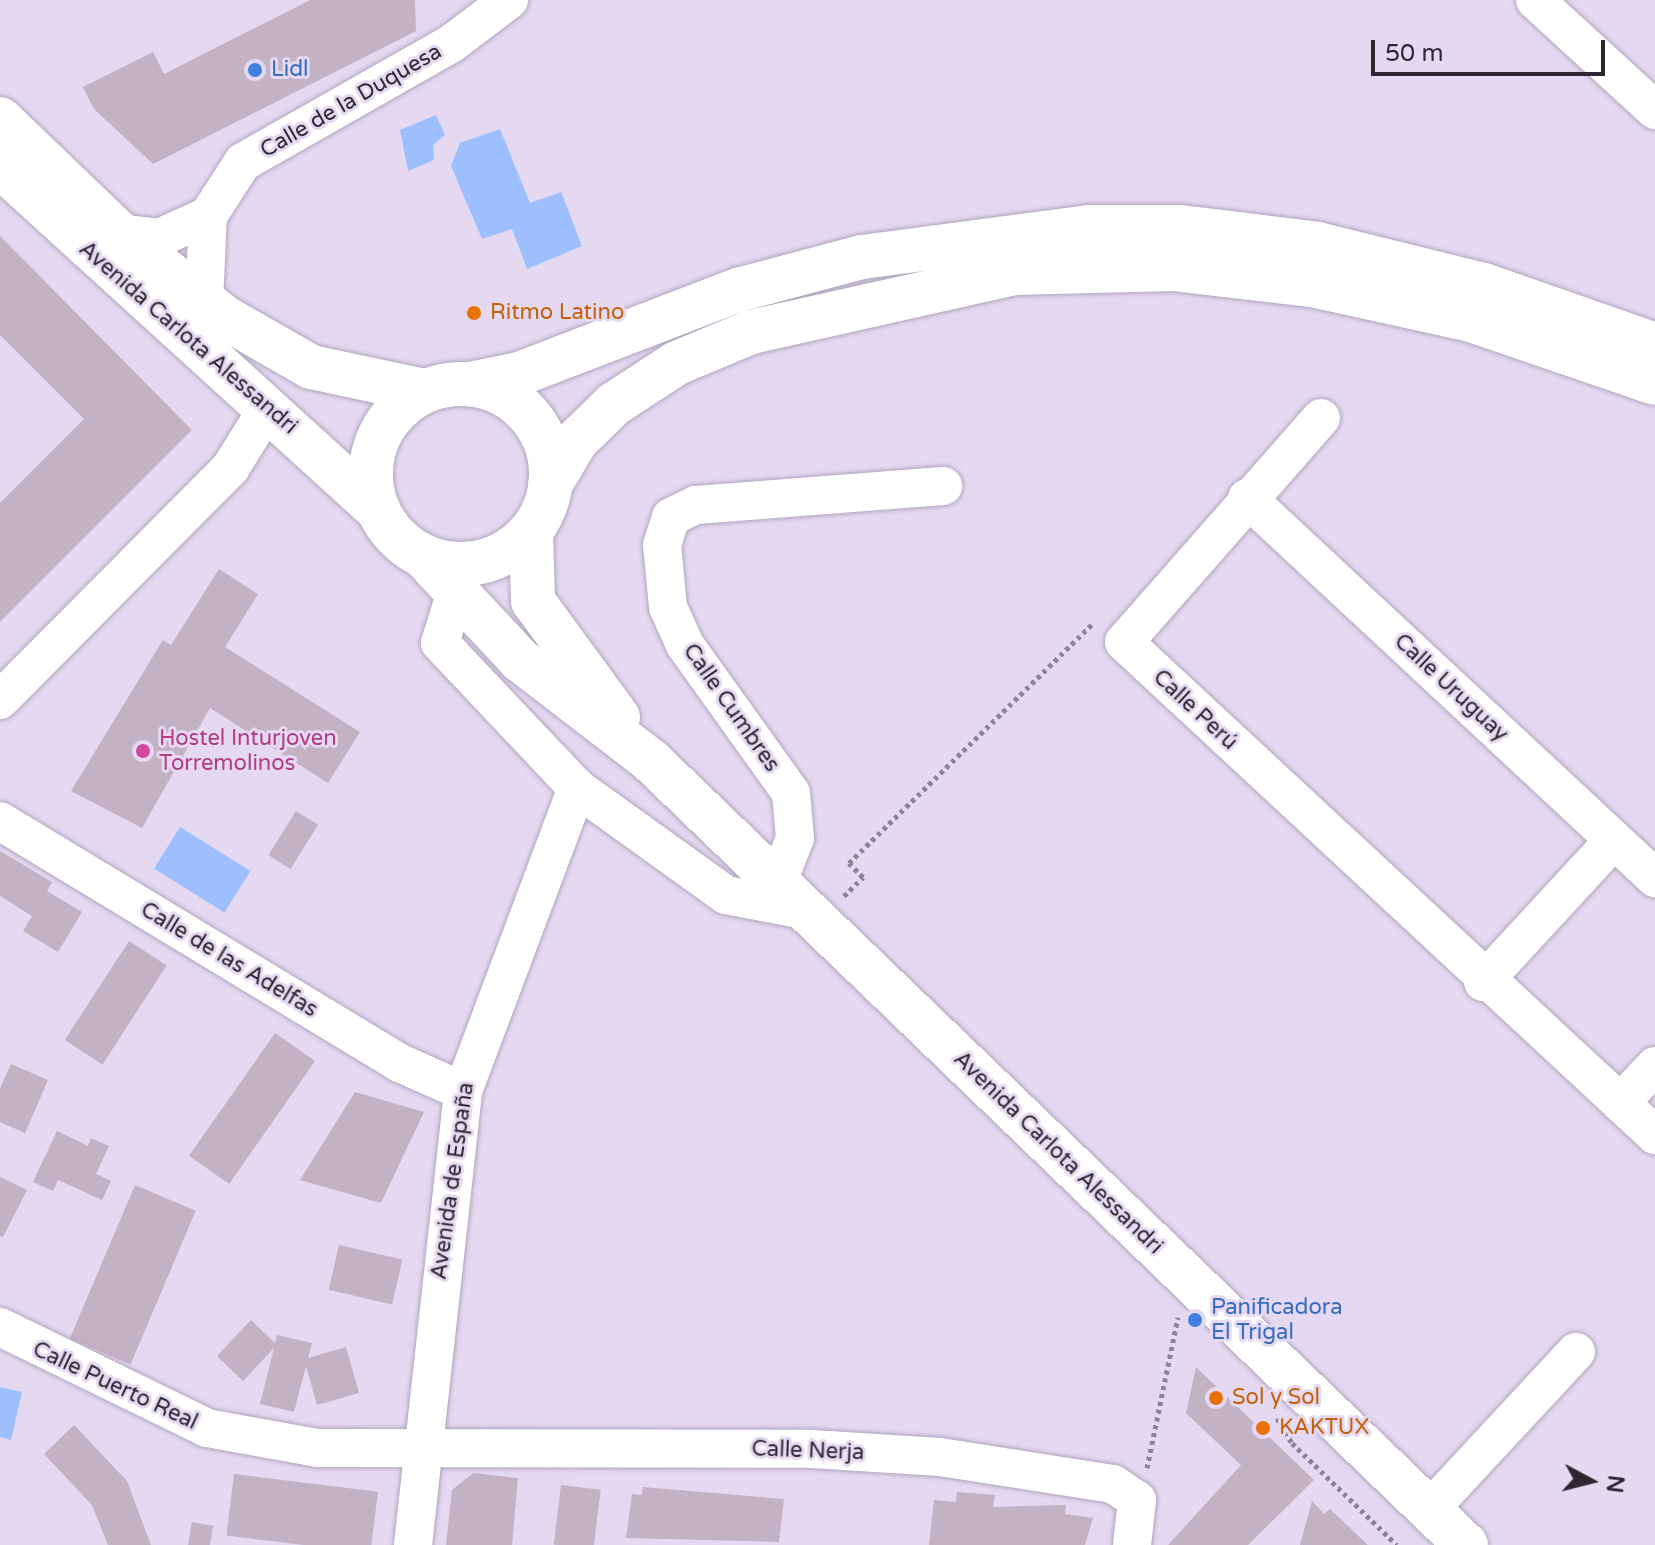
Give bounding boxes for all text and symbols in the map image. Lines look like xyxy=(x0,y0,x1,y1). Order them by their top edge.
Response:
scale bar xyxy=(1375,24,1609,74)
street label: Calle de la Duquesa xyxy=(256,38,446,164)
text: 50 m xyxy=(1385,39,1443,68)
place label: Lidl xyxy=(271,57,309,83)
marker: Lidl xyxy=(246,61,264,79)
street label: Avenida Carlota Alessandri xyxy=(73,236,303,440)
place label: Ritmo Latino xyxy=(490,300,624,326)
marker: Ritmo Latino xyxy=(465,304,483,322)
street label: Calle Uruguay xyxy=(1389,629,1513,747)
street label: Calle Cumbres xyxy=(677,639,785,777)
street label: Calle Perú xyxy=(1147,664,1243,756)
place label: Hostel Inturjoven Torremolinos xyxy=(159,725,337,776)
marker: Hostel Inturjoven Torremolinos xyxy=(134,742,152,760)
street label: Calle de las Adelfas xyxy=(136,897,322,1023)
street label: Avenida Carlota Alessandri xyxy=(948,1046,1168,1260)
street label: Avenida de España xyxy=(426,1081,480,1281)
place label: Panificadora El Trigal xyxy=(1211,1294,1343,1346)
marker: Panificadora El Trigal xyxy=(1186,1311,1204,1329)
street label: Calle Puerto Real xyxy=(28,1336,202,1436)
place label: Sol y Sol xyxy=(1232,1385,1320,1411)
marker: Sol y Sol xyxy=(1207,1389,1225,1407)
place label: KAKTUX xyxy=(1279,1415,1369,1441)
marker: KAKTUX xyxy=(1254,1419,1272,1437)
street label: Calle Nerja xyxy=(751,1436,865,1466)
north arrow xyxy=(1551,1441,1631,1521)
text: N xyxy=(1601,1474,1629,1494)

